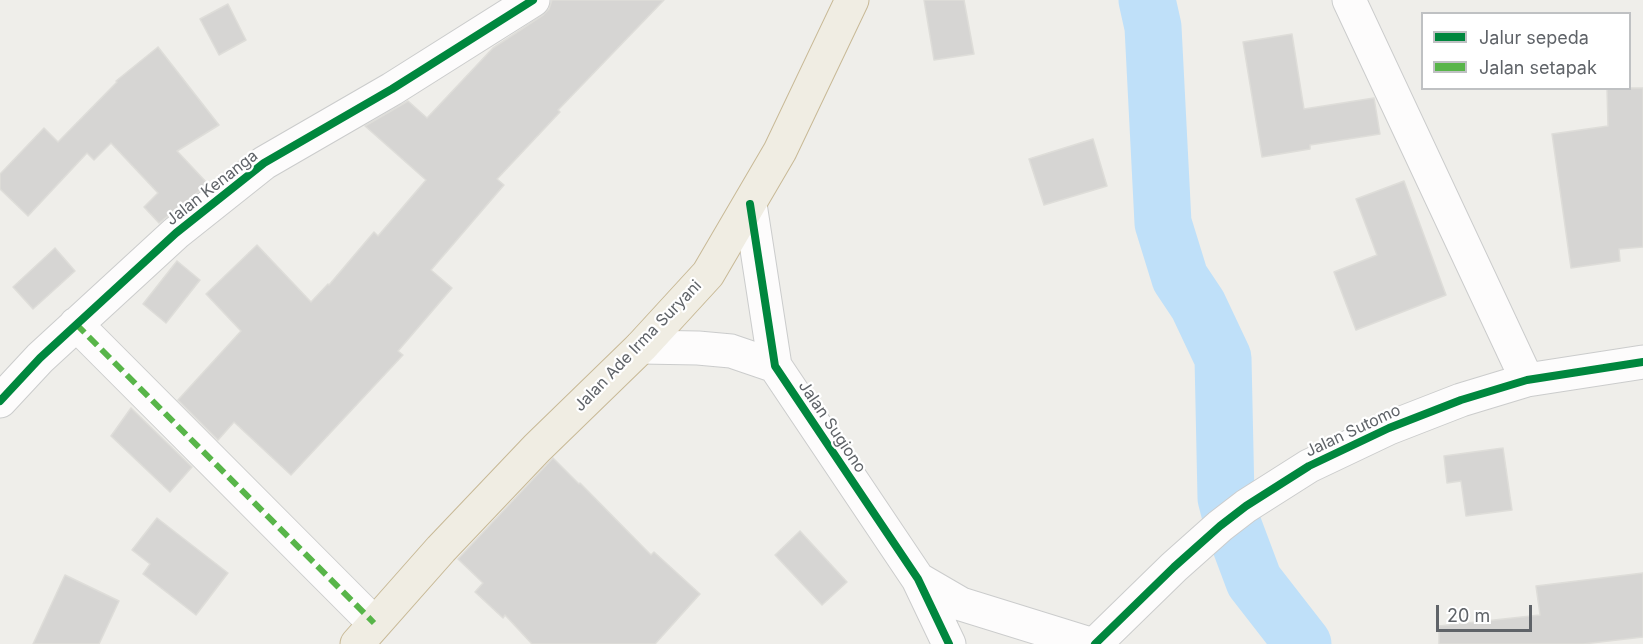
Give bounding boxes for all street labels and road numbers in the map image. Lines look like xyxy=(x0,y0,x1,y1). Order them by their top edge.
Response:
street label: Jalan Kenanga xyxy=(162,146,262,230)
street label: Jalan Ade Irma Suryani xyxy=(570,276,706,416)
street label: Jalan Sugiono xyxy=(794,377,870,477)
street label: Jalan Sutomo xyxy=(1302,401,1404,461)

